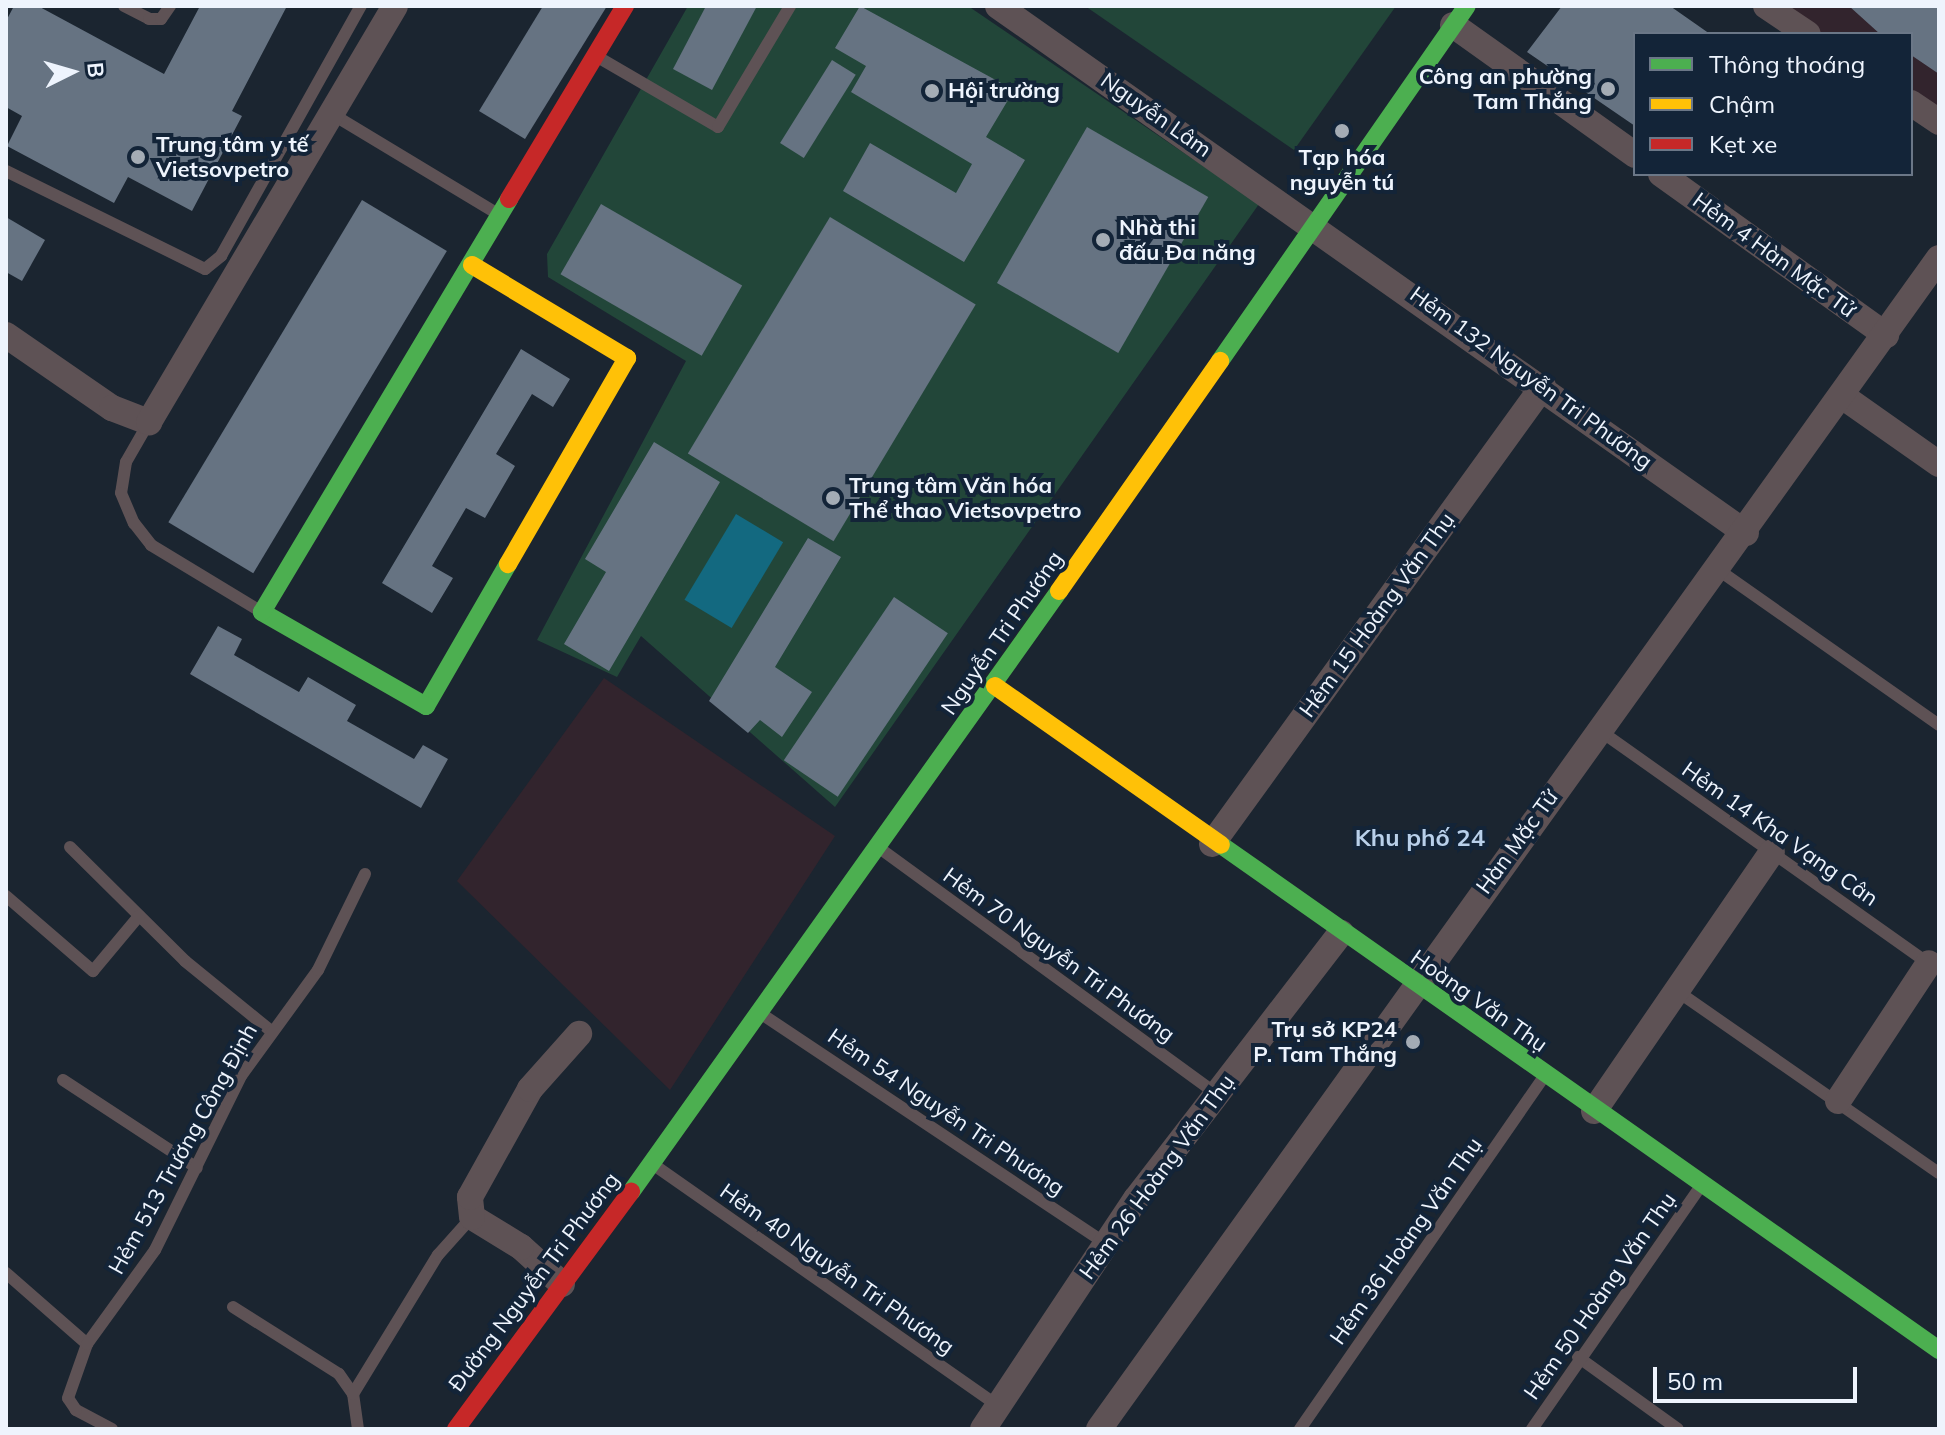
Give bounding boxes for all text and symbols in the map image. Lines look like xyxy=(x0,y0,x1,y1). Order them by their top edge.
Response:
north arrow xyxy=(32,32,112,112)
legend xyxy=(1633,32,1913,176)
text: Thông thoáng xyxy=(1709,49,1865,79)
text: B xyxy=(81,61,111,79)
place label: Công an phường Tam Thắng xyxy=(1419,63,1592,114)
street label: Nguyễn Lâm xyxy=(1096,67,1216,163)
place label: Hội trường xyxy=(948,78,1060,104)
marker: Công an phường Tam Thắng xyxy=(1599,80,1617,98)
marker: Hội trường xyxy=(923,82,941,100)
text: Chậm xyxy=(1709,89,1775,119)
marker: Tạp hóa nguyễn tú xyxy=(1333,122,1351,140)
text: Kẹt xe xyxy=(1709,129,1777,159)
place label: Trung tâm y tế Vietsovpetro xyxy=(156,131,309,182)
place label: Tạp hóa nguyễn tú xyxy=(1290,144,1394,196)
marker: Trung tâm y tế Vietsovpetro xyxy=(127,146,149,168)
street label: Hẻm 4 Hàn Mặc Tử xyxy=(1688,187,1860,323)
place label: Nhà thi đấu Đa năng xyxy=(1119,214,1256,266)
marker: Nhà thi đấu Đa năng xyxy=(1094,231,1112,249)
street label: Hẻm 132 Nguyễn Tri Phương xyxy=(1405,281,1657,475)
place label: Trung tâm Văn hóa Thể thao Vietsovpetro xyxy=(849,472,1081,524)
marker: Trung tâm Văn hóa Thể thao Vietsovpetro xyxy=(824,489,842,507)
street label: Hẻm 15 Hoàng Văn Thụ xyxy=(1294,507,1460,723)
street label: Nguyễn Tri Phương xyxy=(936,546,1068,720)
street label: Hẻm 14 Kha Vạng Cân xyxy=(1677,756,1883,912)
street label: Hàn Mặc Tử xyxy=(1471,785,1563,899)
district label: Khu phố 24 xyxy=(1355,824,1485,852)
street label: Hẻm 70 Nguyễn Tri Phương xyxy=(938,862,1180,1048)
street label: Hoàng Văn Thụ xyxy=(1406,944,1552,1058)
place label: Trụ sở KP24 P. Tam Thắng xyxy=(1253,1016,1397,1068)
street label: Hẻm 513 Trương Công Định xyxy=(103,1019,263,1279)
street label: Hẻm 54 Nguyễn Tri Phương xyxy=(823,1023,1069,1201)
marker: Trụ sở KP24 P. Tam Thắng xyxy=(1404,1033,1422,1051)
street label: Hẻm 26 Hoàng Văn Thụ xyxy=(1074,1069,1240,1285)
street label: Hẻm 36 Hoàng Văn Thụ xyxy=(1324,1132,1488,1350)
street label: Đường Nguyễn Tri Phương xyxy=(443,1167,625,1397)
street label: Hẻm 40 Nguyễn Tri Phương xyxy=(715,1178,959,1360)
street label: Hẻm 50 Hoàng Văn Thụ xyxy=(1518,1187,1682,1405)
scale bar xyxy=(1657,1351,1861,1401)
text: 50 m xyxy=(1667,1366,1723,1396)

